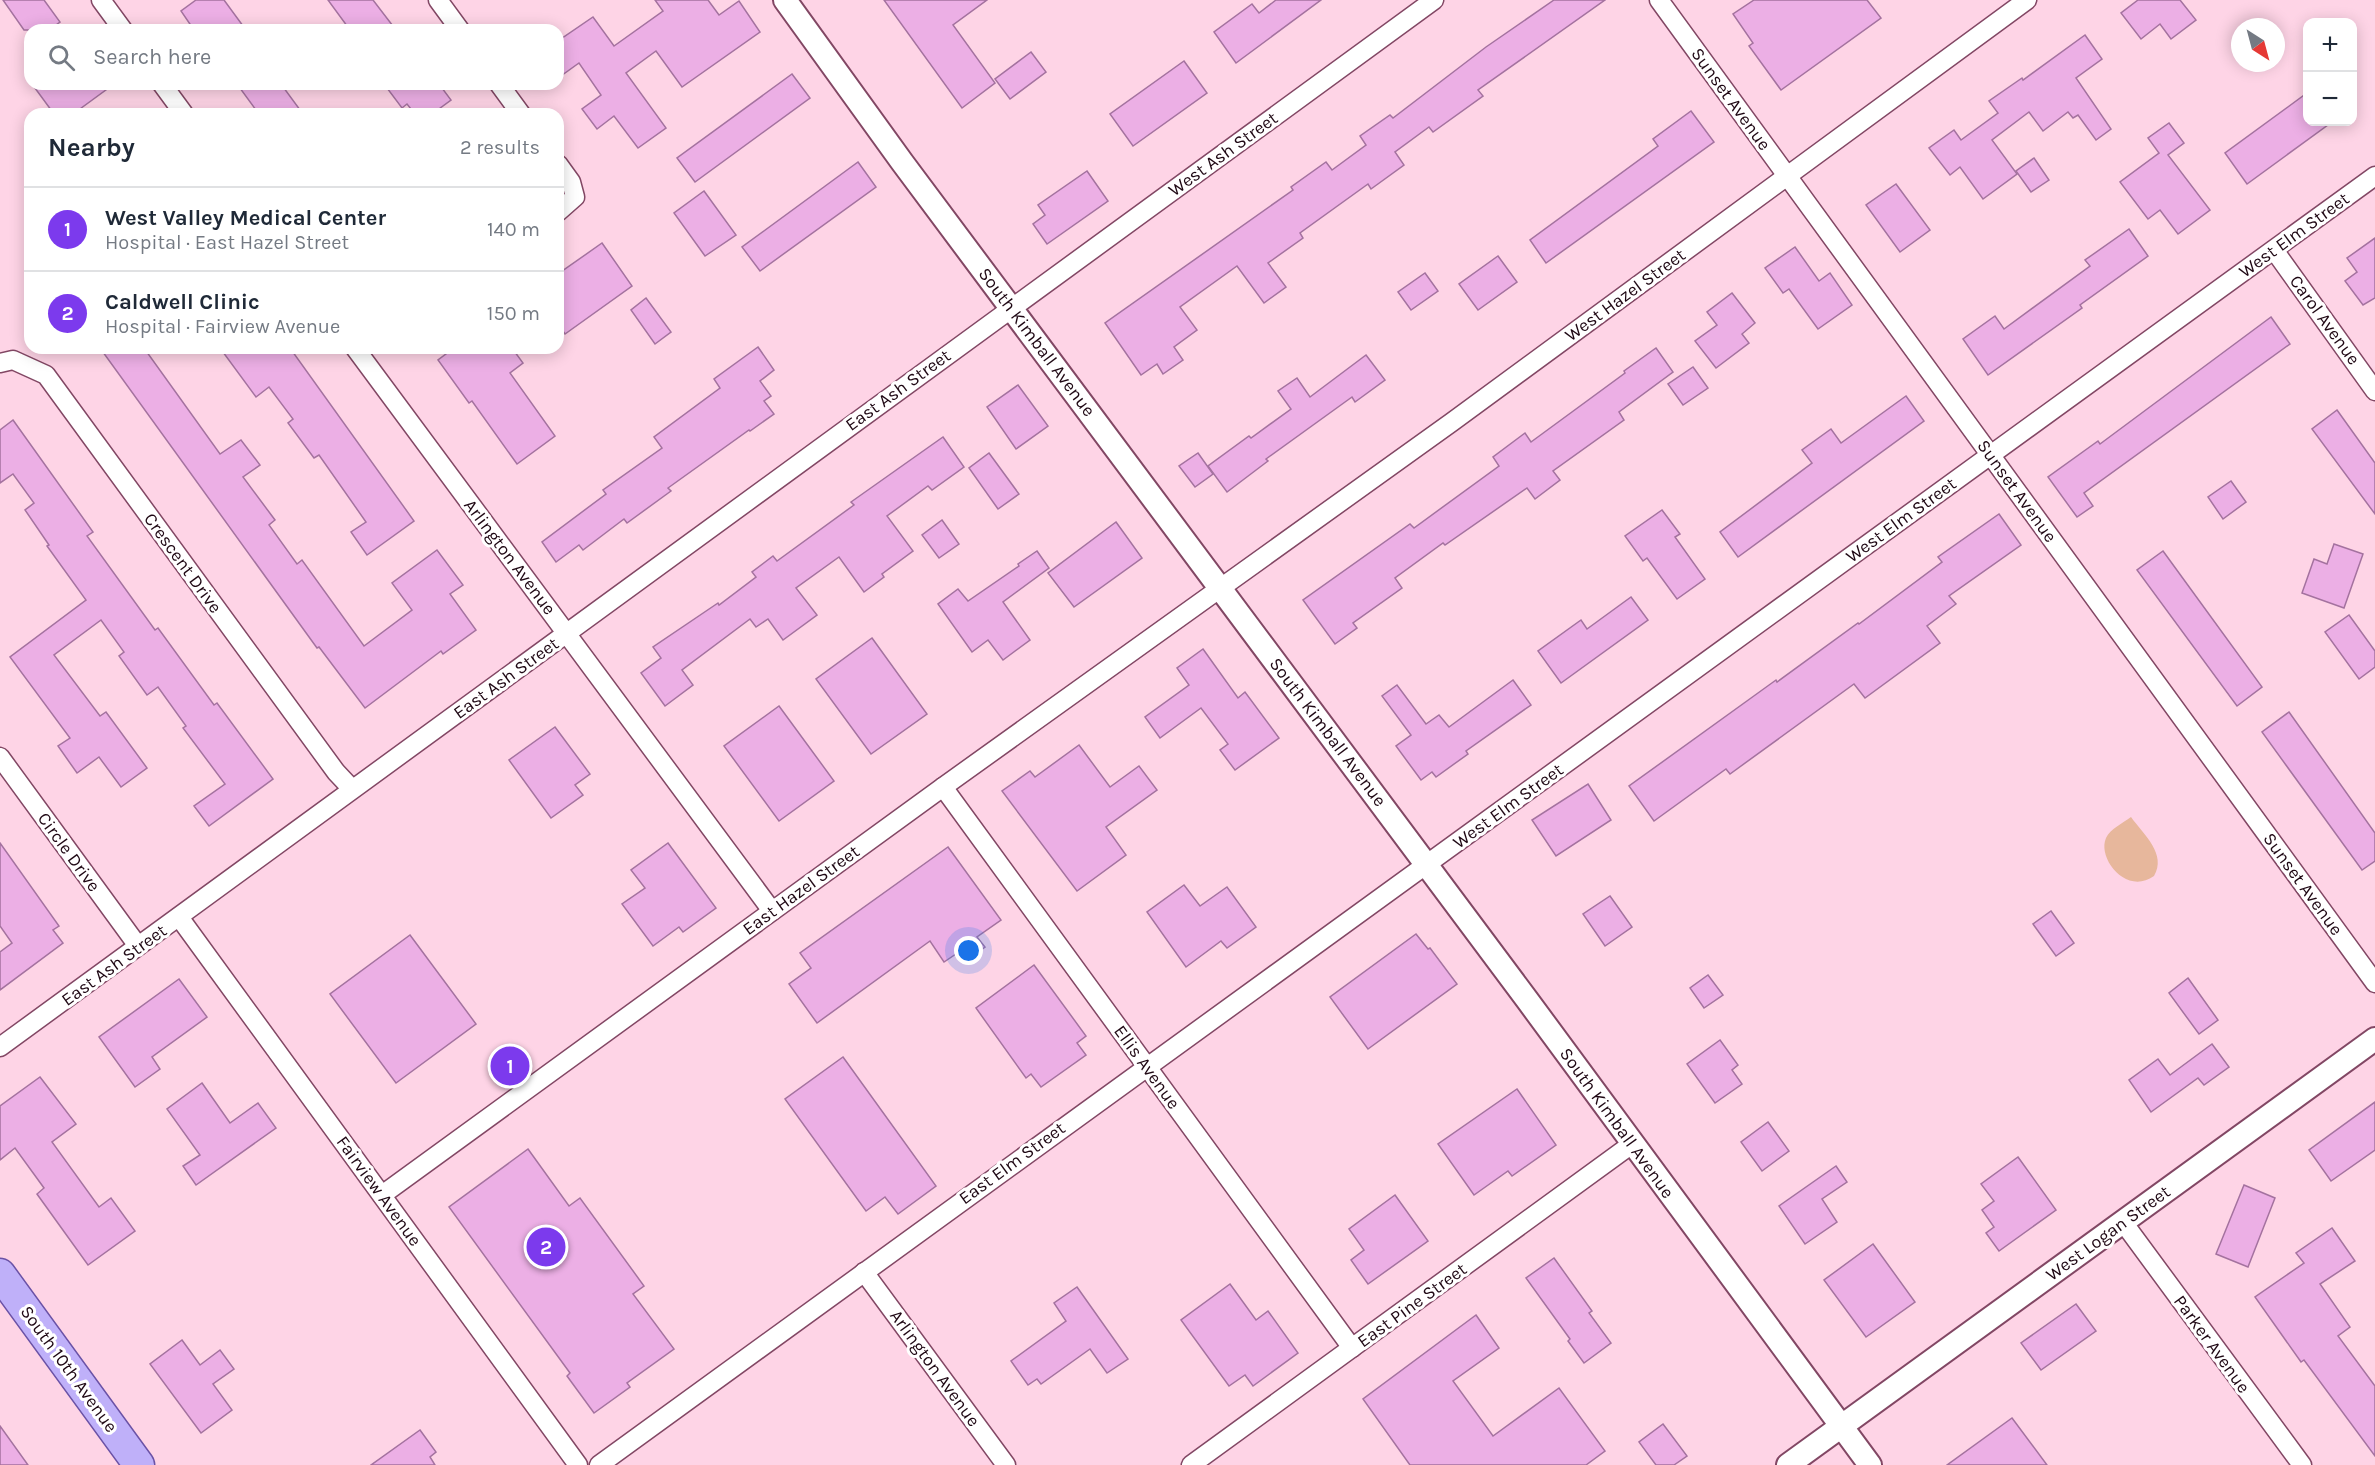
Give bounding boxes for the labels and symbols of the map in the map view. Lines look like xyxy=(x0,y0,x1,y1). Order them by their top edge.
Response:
north arrow xyxy=(2231,18,2285,72)
street label: Sunset Avenue xyxy=(1686,43,1776,155)
street label: West Ash Street xyxy=(1164,107,1282,201)
street label: West Elm Street xyxy=(2235,187,2354,282)
street label: West Hazel Street xyxy=(1560,244,1690,346)
street label: South Kimball Avenue xyxy=(974,263,1100,421)
street label: Carol Avenue xyxy=(2285,271,2365,369)
street label: East Ash Street xyxy=(841,344,955,436)
street label: Sunset Avenue xyxy=(1972,435,2062,547)
street label: West Elm Street xyxy=(1842,472,1961,567)
street label: Arlington Avenue xyxy=(459,495,561,619)
street label: Crescent Drive xyxy=(139,509,227,617)
street label: East Ash Street xyxy=(449,632,563,724)
street label: South Kimball Avenue xyxy=(1265,653,1391,811)
street label: West Elm Street xyxy=(1449,758,1568,853)
street label: Circle Drive xyxy=(33,808,105,896)
street label: Sunset Avenue xyxy=(2258,828,2348,940)
street label: East Hazel Street xyxy=(738,840,864,940)
street label: East Ash Street xyxy=(57,919,171,1011)
your location xyxy=(954,936,983,965)
street label: Ellis Avenue xyxy=(1109,1021,1185,1113)
street label: South Kimball Avenue xyxy=(1555,1043,1679,1203)
pin: 1 xyxy=(490,1044,530,1088)
street label: East Elm Street xyxy=(954,1117,1070,1209)
street label: Fairview Avenue xyxy=(332,1132,426,1250)
street label: West Logan Street xyxy=(2042,1180,2175,1285)
pin: 2 xyxy=(526,1224,566,1270)
street label: East Pine Street xyxy=(1353,1258,1471,1352)
street label: Parker Avenue xyxy=(2169,1291,2255,1397)
street label: South 10th Avenue xyxy=(16,1301,122,1437)
street label: Arlington Avenue xyxy=(885,1305,985,1431)

